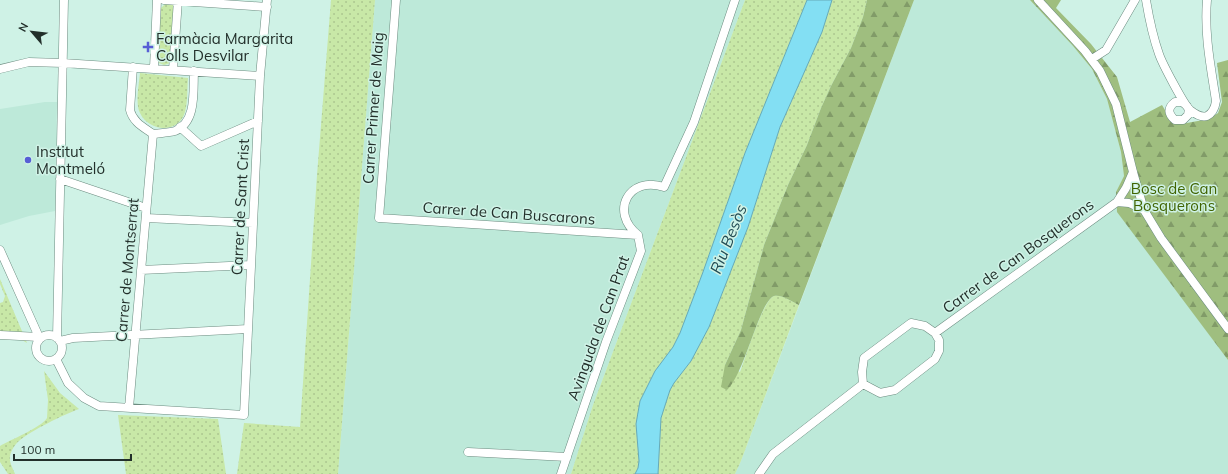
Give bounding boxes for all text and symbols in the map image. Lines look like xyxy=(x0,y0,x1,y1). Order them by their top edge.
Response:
north arrow xyxy=(12,12,52,52)
text: N xyxy=(15,20,31,34)
place label: Farmàcia Margarita Colls Desvilar xyxy=(156,29,293,65)
street label: Carrer Primer de Maig xyxy=(358,31,388,185)
marker: Farmàcia Margarita Colls Desvilar xyxy=(143,42,153,52)
street label: Carrer de Sant Crist xyxy=(227,138,253,276)
place label: Institut Montmeló xyxy=(36,142,105,178)
marker: Institut Montmeló xyxy=(23,155,33,165)
park label: Bosc de Can Bosquerons xyxy=(1131,179,1217,215)
street label: Carrer de Can Bosquerons xyxy=(939,195,1097,317)
street label: Carrer de Montserrat xyxy=(111,197,143,343)
street label: Carrer de Can Buscarons xyxy=(422,197,596,229)
water label: Riu Besòs xyxy=(705,201,751,277)
street label: Avinguda de Can Prat xyxy=(563,253,633,403)
scale bar xyxy=(14,436,131,462)
text: 100 m xyxy=(20,442,55,457)

